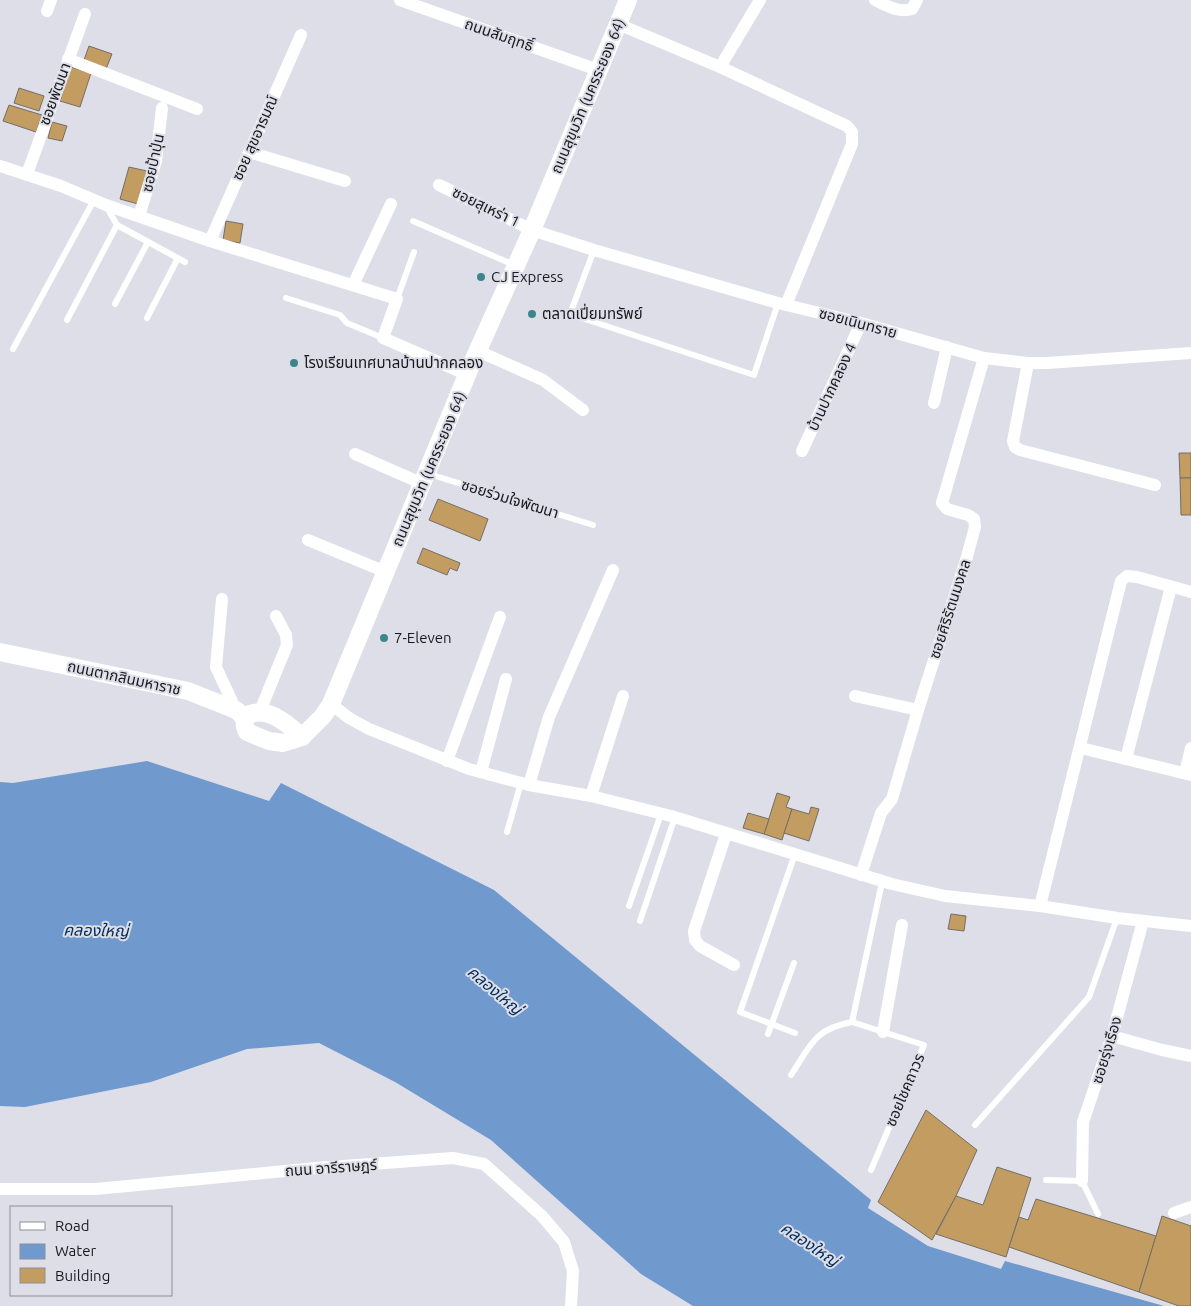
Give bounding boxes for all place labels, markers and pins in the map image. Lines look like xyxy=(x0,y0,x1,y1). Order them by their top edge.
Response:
place label: CJ Express xyxy=(491,268,563,285)
marker: CJ Express xyxy=(475,271,487,283)
place label: ตลาดเปี่ยมทรัพย์ xyxy=(542,303,643,322)
marker: ตลาดเปี่ยมทรัพย์ xyxy=(526,308,538,320)
place label: โรงเรียนเทศบาลบ้านปากคลอง xyxy=(304,354,483,371)
marker: โรงเรียนเทศบาลบ้านปากคลอง xyxy=(288,357,300,369)
place label: 7-Eleven xyxy=(394,629,452,646)
marker: 7-Eleven xyxy=(378,632,390,644)

